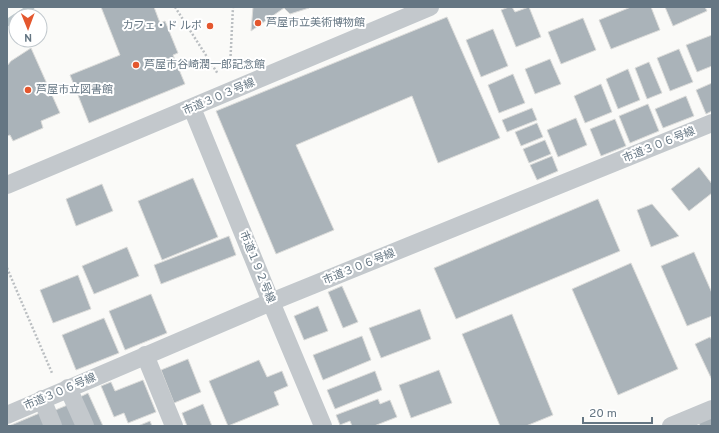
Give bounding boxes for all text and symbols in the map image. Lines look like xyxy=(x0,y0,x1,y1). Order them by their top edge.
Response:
north arrow xyxy=(8,8,48,48)
place label: 芦屋市立美術博物館 xyxy=(266,16,365,30)
marker: 芦屋市立美術博物館 xyxy=(253,18,263,28)
place label: カフェ・ド ルポ xyxy=(122,19,202,33)
marker: カフェ・ド ルポ xyxy=(205,21,215,31)
text: N xyxy=(24,30,32,44)
place label: 芦屋市谷崎潤一郎記念館 xyxy=(144,58,265,72)
marker: 芦屋市谷崎潤一郎記念館 xyxy=(131,60,141,70)
street label: 市道３０３号線 xyxy=(181,76,257,118)
place label: 芦屋市立図書館 xyxy=(36,83,113,97)
marker: 芦屋市立図書館 xyxy=(23,85,33,95)
street label: 市道３０６号線 xyxy=(621,124,697,166)
street label: 市道１９２号線 xyxy=(236,229,278,305)
street label: 市道３０６号線 xyxy=(321,246,397,288)
street label: 市道３０６号線 xyxy=(22,371,98,413)
scale bar xyxy=(583,399,652,425)
text: 20 m xyxy=(589,406,617,422)

